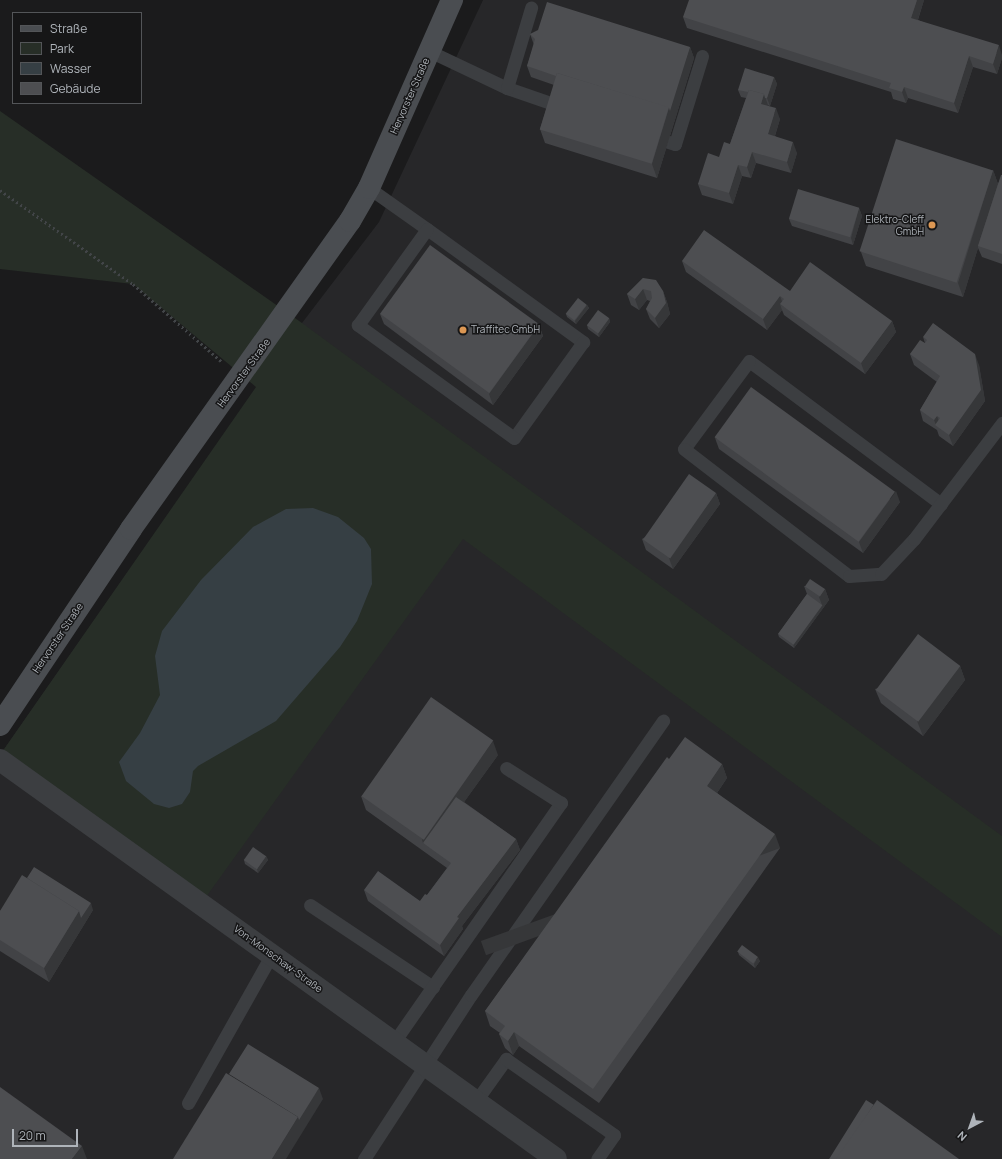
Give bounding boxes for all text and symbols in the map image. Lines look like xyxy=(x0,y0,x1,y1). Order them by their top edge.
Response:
legend xyxy=(12,12,142,104)
text: Straße xyxy=(50,20,87,37)
text: Park xyxy=(50,40,74,57)
street label: Hervorster Straße xyxy=(388,56,432,136)
text: Wasser xyxy=(50,60,91,77)
text: Gebäude xyxy=(50,80,101,97)
place label: Elektro-Cleff GmbH xyxy=(866,213,924,236)
marker: Elektro-Cleff GmbH xyxy=(927,220,937,230)
place label: Traffitec GmbH xyxy=(471,324,540,336)
marker: Traffitec GmbH xyxy=(458,325,468,335)
street label: Hervorster Straße xyxy=(215,336,273,410)
street label: Hervorster Straße xyxy=(30,601,86,675)
street label: Von-Monschaw-Straße xyxy=(231,923,325,995)
north arrow xyxy=(950,1107,990,1147)
scale bar xyxy=(14,1121,80,1147)
text: 20 m xyxy=(19,1127,46,1144)
text: N xyxy=(954,1128,970,1145)

